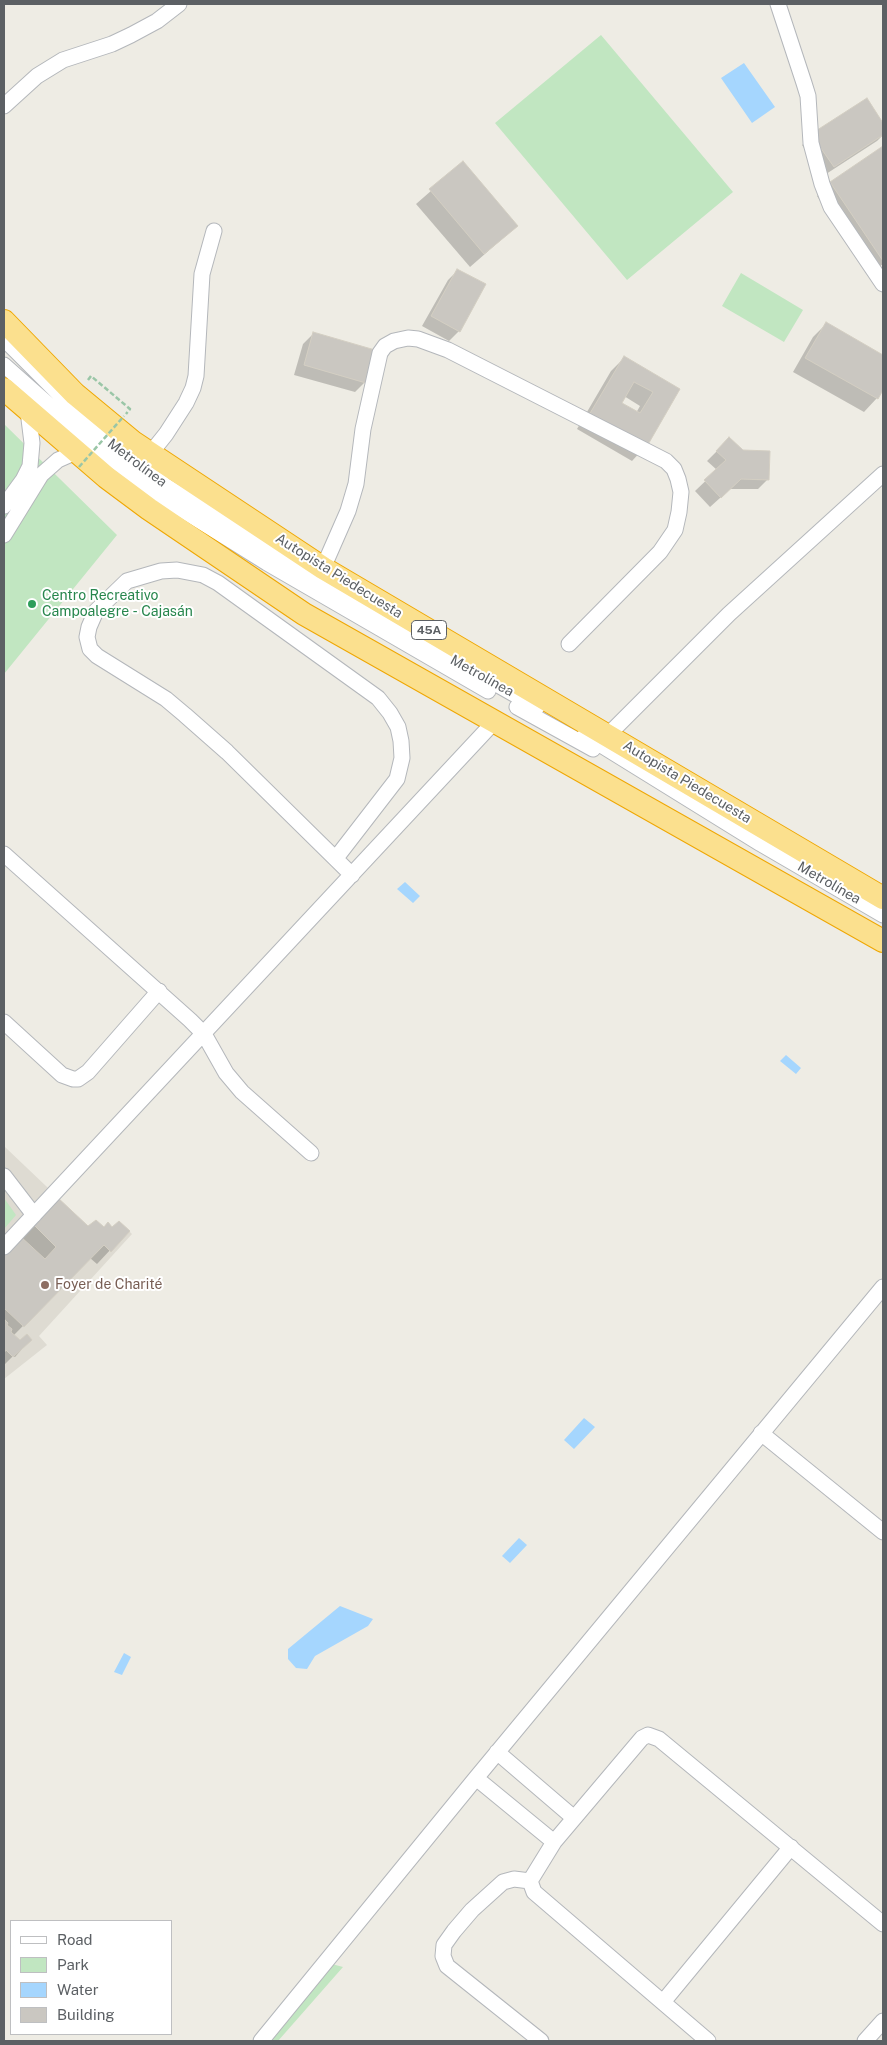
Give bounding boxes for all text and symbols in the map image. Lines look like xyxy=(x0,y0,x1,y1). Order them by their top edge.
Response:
street label: Metrolínea xyxy=(104,435,170,491)
street label: Autopista Piedecuesta xyxy=(272,530,406,622)
place label: Centro Recreativo Campoalegre - Cajasán xyxy=(42,588,193,620)
marker: Centro Recreativo Campoalegre - Cajasán xyxy=(26,598,38,610)
road number: 45A xyxy=(412,620,446,640)
street label: Metrolínea xyxy=(447,652,517,700)
street label: Autopista Piedecuesta xyxy=(620,737,754,827)
street label: Metrolínea xyxy=(795,858,863,908)
place label: Foyer de Charité xyxy=(55,1277,162,1293)
marker: Foyer de Charité xyxy=(39,1279,51,1291)
legend xyxy=(10,1920,172,2035)
text: Road xyxy=(57,1931,93,1948)
text: Park xyxy=(57,1956,89,1973)
text: Water xyxy=(57,1981,99,1998)
text: Building xyxy=(57,2006,115,2023)

